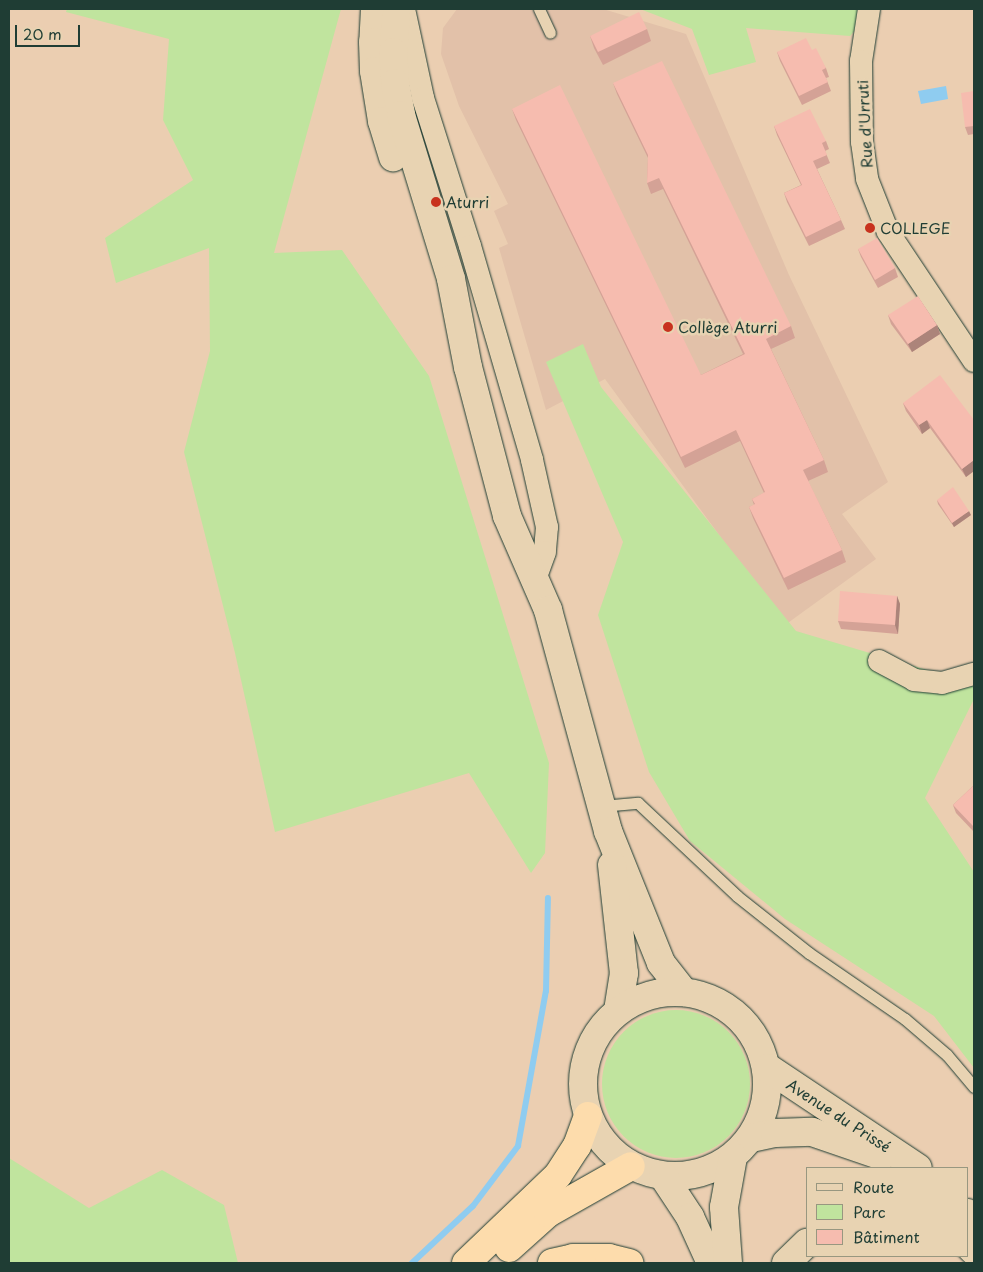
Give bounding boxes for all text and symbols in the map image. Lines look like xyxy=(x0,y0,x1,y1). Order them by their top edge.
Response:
scale bar xyxy=(18,15,82,47)
text: 20 m xyxy=(23,22,62,45)
street label: Rue d'Urruti xyxy=(853,79,875,169)
place label: Aturri xyxy=(446,193,489,211)
marker: Aturri xyxy=(430,196,442,208)
place label: COLLEGE xyxy=(880,219,950,237)
marker: COLLEGE xyxy=(864,222,876,234)
place label: Collège Aturri xyxy=(678,318,778,336)
marker: Collège Aturri xyxy=(662,321,674,333)
street label: Avenue du Prissé xyxy=(784,1075,894,1155)
legend xyxy=(806,1167,968,1257)
text: Route xyxy=(853,1175,894,1198)
text: Parc xyxy=(853,1200,886,1223)
text: Bâtiment xyxy=(853,1225,920,1248)

